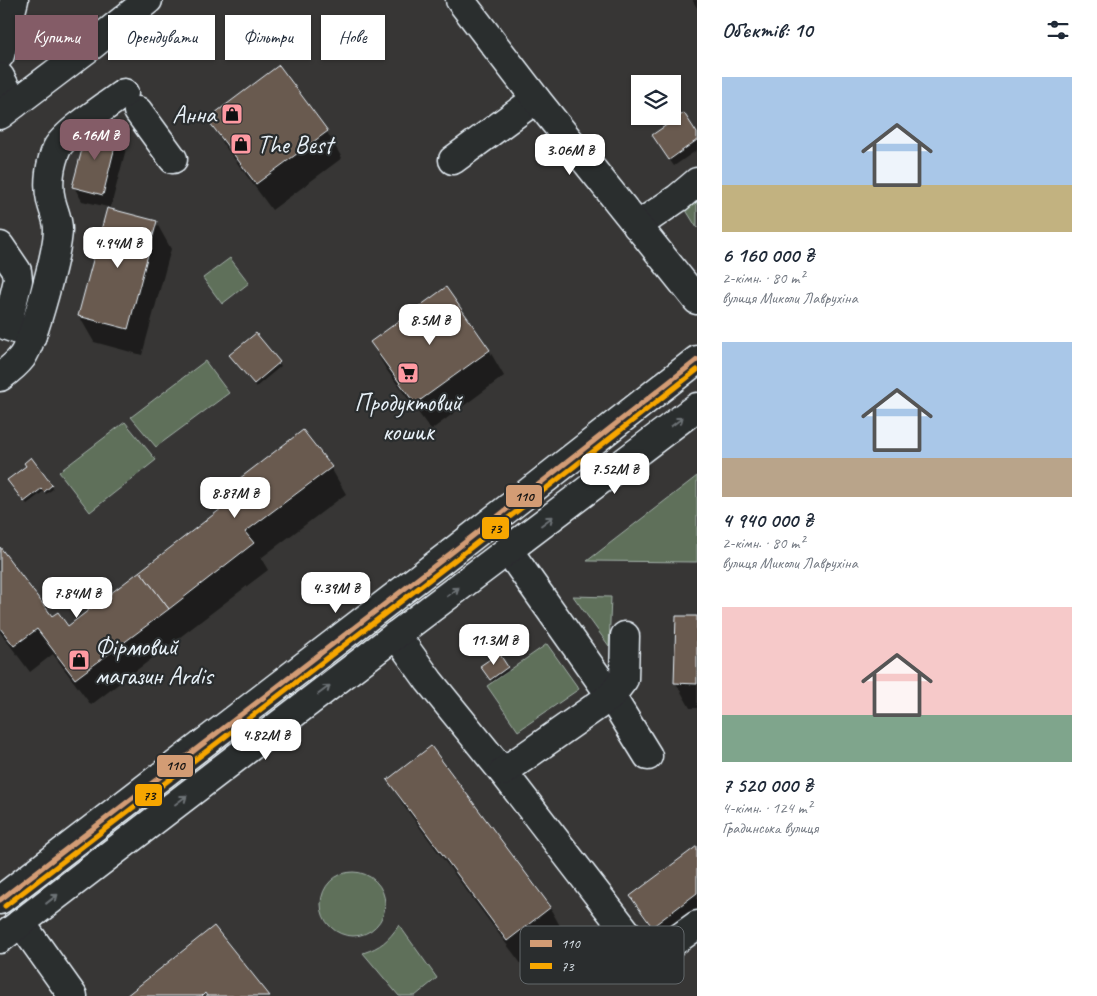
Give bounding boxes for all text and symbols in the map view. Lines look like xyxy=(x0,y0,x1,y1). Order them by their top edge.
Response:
chip: Купити xyxy=(15,15,98,60)
chip: Орендувати xyxy=(108,15,215,60)
chip: Фільтри xyxy=(225,15,311,60)
chip: Нове xyxy=(321,15,385,60)
icon: filters xyxy=(1044,16,1072,44)
text: Об’єктів: 10 xyxy=(722,17,812,43)
map controls xyxy=(631,75,681,125)
button: layers xyxy=(631,75,681,125)
place label: Анна xyxy=(172,99,218,131)
shop icon: Анна xyxy=(220,102,244,126)
icon: home xyxy=(852,110,942,200)
pin: 6.16M ₴ xyxy=(49,119,141,161)
text: 6.16M ₴ xyxy=(71,125,119,145)
place label: The Best xyxy=(257,129,336,161)
shop icon: The Best xyxy=(229,132,253,156)
pin: 3.06M ₴ xyxy=(524,134,616,176)
text: 3.06M ₴ xyxy=(546,140,594,160)
pin: 4.94M ₴ xyxy=(72,226,164,269)
text: 4.94M ₴ xyxy=(94,233,142,253)
text: 6 160 000 ₴ xyxy=(722,242,814,268)
text: 2-кімн. · 80 m² xyxy=(722,268,804,288)
text: вулиця Миколи Лаврухіна xyxy=(722,288,858,308)
pin: 8.5M ₴ xyxy=(389,304,471,346)
text: 8.5M ₴ xyxy=(410,310,450,330)
supermarket icon: Продуктовий кошик xyxy=(396,361,420,385)
icon: home xyxy=(852,375,942,465)
place label: Продуктовий кошик xyxy=(354,387,463,448)
one-way arrow xyxy=(670,417,683,428)
pin: 7.52M ₴ xyxy=(569,452,661,495)
text: 7.52M ₴ xyxy=(591,459,639,479)
pin: 8.87M ₴ xyxy=(189,476,281,519)
text: 8.87M ₴ xyxy=(211,483,259,503)
line badge: 110 xyxy=(505,484,543,508)
text: 110 xyxy=(515,488,535,505)
text: 4 940 000 ₴ xyxy=(722,507,813,533)
one-way arrow xyxy=(540,515,553,526)
line badge: 73 xyxy=(481,516,510,540)
text: 73 xyxy=(489,520,503,537)
text: 2-кімн. · 80 m² xyxy=(722,533,804,553)
text: вулиця Миколи Лаврухіна xyxy=(722,553,858,573)
pin: 4.39M ₴ xyxy=(290,572,382,614)
pin: 7.84M ₴ xyxy=(31,576,123,619)
text: 4.39M ₴ xyxy=(312,578,360,598)
text: 7.84M ₴ xyxy=(53,583,101,603)
one-way arrow xyxy=(446,586,459,597)
pin: 11.3M ₴ xyxy=(448,624,540,666)
text: 11.3M ₴ xyxy=(470,630,518,650)
place label: Фірмовий магазин Ardis xyxy=(95,631,215,692)
icon: home xyxy=(852,640,942,730)
shop icon: Фірмовий магазин Ardis xyxy=(67,648,91,672)
one-way arrow xyxy=(317,685,331,695)
pin: 4.82M ₴ xyxy=(220,718,312,761)
text: 4.82M ₴ xyxy=(242,725,290,745)
line badge: 110 xyxy=(156,754,194,778)
text: 110 xyxy=(166,757,186,774)
text: 7 520 000 ₴ xyxy=(722,772,813,798)
line badge: 73 xyxy=(134,783,163,807)
text: 73 xyxy=(143,787,157,804)
one-way arrow xyxy=(174,794,187,805)
text: 4-кімн. · 124 m² xyxy=(722,798,812,818)
text: Градинська вулиця xyxy=(722,818,818,838)
one-way arrow xyxy=(46,894,59,905)
legend xyxy=(520,926,684,984)
text: 110 xyxy=(561,935,582,952)
text: 73 xyxy=(561,958,575,975)

